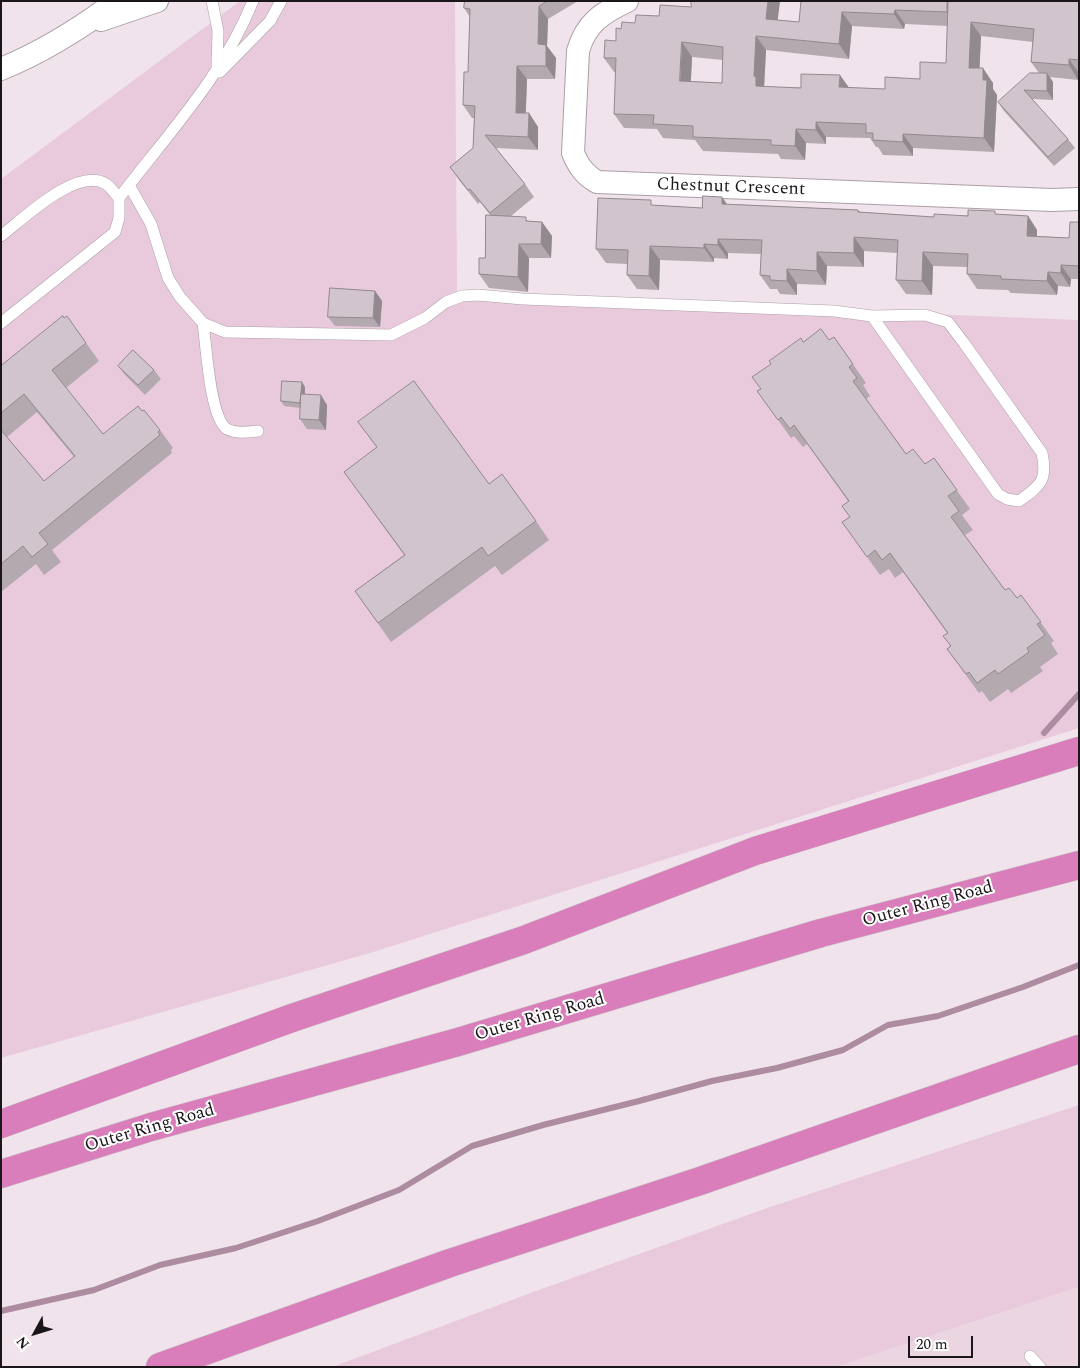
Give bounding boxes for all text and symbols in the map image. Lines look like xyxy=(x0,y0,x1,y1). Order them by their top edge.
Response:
street label: Chestnut Crescent xyxy=(656,175,806,201)
street label: Outer Ring Road xyxy=(860,877,996,933)
street label: Outer Ring Road xyxy=(473,989,607,1047)
street label: Outer Ring Road xyxy=(83,1100,217,1158)
north arrow xyxy=(10,1308,60,1358)
scale bar xyxy=(910,1326,975,1358)
text: N xyxy=(11,1332,35,1354)
text: 20 m xyxy=(916,1333,948,1356)

